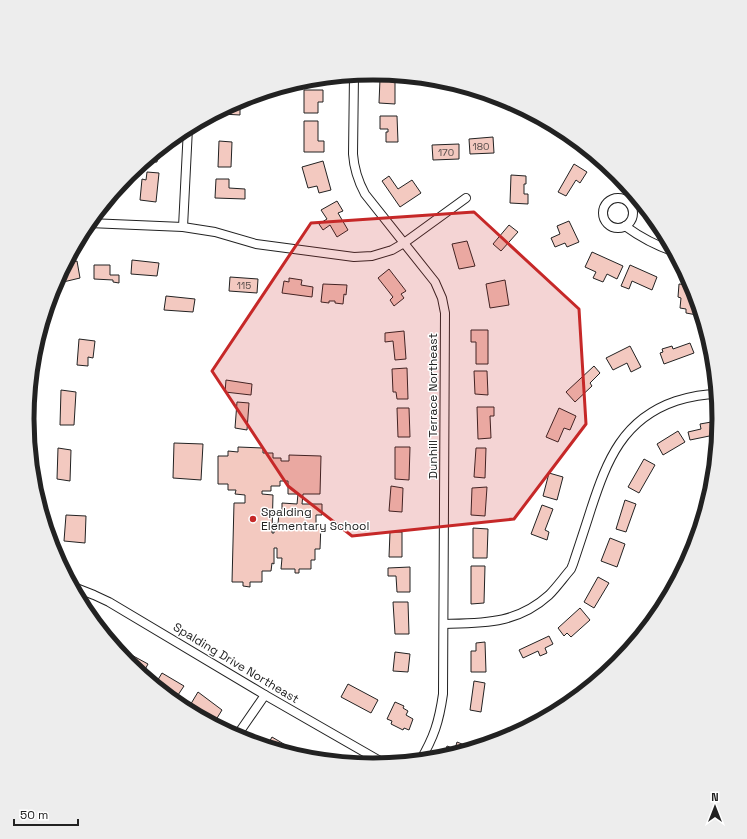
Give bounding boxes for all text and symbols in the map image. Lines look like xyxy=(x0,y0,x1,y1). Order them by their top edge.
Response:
house number: 180 xyxy=(473,140,489,153)
house number: 170 xyxy=(438,146,454,159)
house number: 115 xyxy=(237,279,251,292)
street label: Dunhill Terrace Northeast xyxy=(425,333,441,479)
place label: Spalding Elementary School xyxy=(261,504,369,534)
marker: Spalding Elementary School xyxy=(248,514,258,524)
street label: Spalding Drive Northeast xyxy=(170,619,302,707)
north arrow xyxy=(695,787,735,827)
text: N xyxy=(711,790,719,804)
scale bar xyxy=(14,801,78,827)
text: 50 m xyxy=(20,807,48,823)

